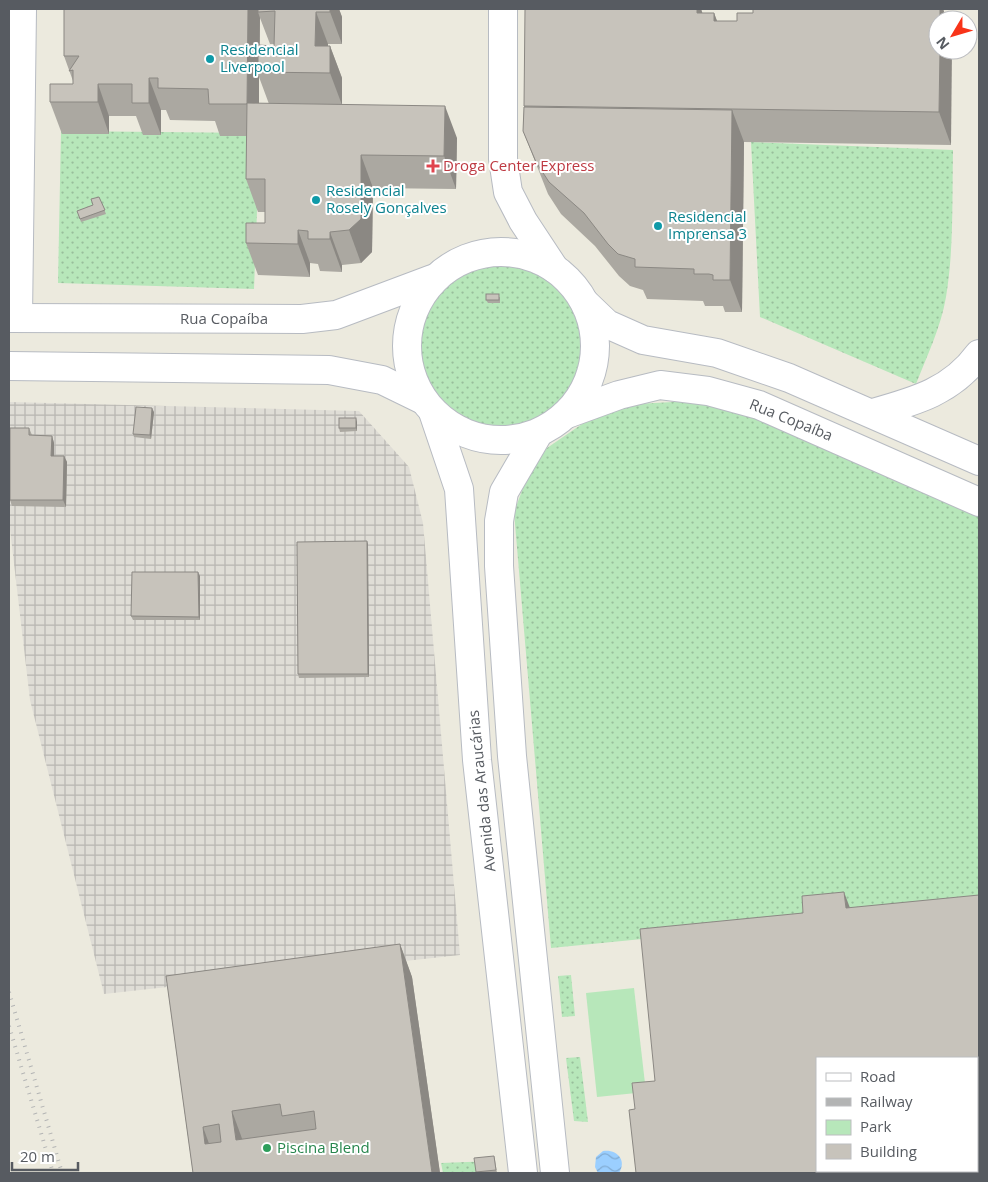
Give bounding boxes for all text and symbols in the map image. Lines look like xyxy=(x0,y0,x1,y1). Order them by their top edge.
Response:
north arrow xyxy=(928,10,978,60)
text: N xyxy=(931,33,953,54)
place label: Residencial Liverpool xyxy=(220,39,299,76)
marker: Residencial Liverpool xyxy=(204,53,216,65)
place label: Droga Center Express xyxy=(443,155,595,175)
marker: Droga Center Express xyxy=(427,160,439,172)
place label: Residencial Rosely Gonçalves xyxy=(326,180,447,217)
marker: Residencial Rosely Gonçalves xyxy=(310,194,322,206)
place label: Residencial Imprensa 3 xyxy=(668,206,747,243)
marker: Residencial Imprensa 3 xyxy=(652,220,664,232)
street label: Rua Copaíba xyxy=(180,308,268,328)
street label: Rua Copaíba xyxy=(747,393,836,445)
street label: Avenida das Araucárias xyxy=(463,709,499,873)
legend xyxy=(816,1057,978,1172)
text: Road xyxy=(860,1066,896,1086)
text: Railway xyxy=(860,1091,913,1111)
text: Park xyxy=(860,1116,891,1136)
place label: Piscina Blend xyxy=(277,1137,370,1157)
scale bar xyxy=(12,1140,79,1172)
text: Building xyxy=(860,1141,917,1161)
marker: Piscina Blend xyxy=(261,1142,273,1154)
text: 20 m xyxy=(20,1146,55,1166)

